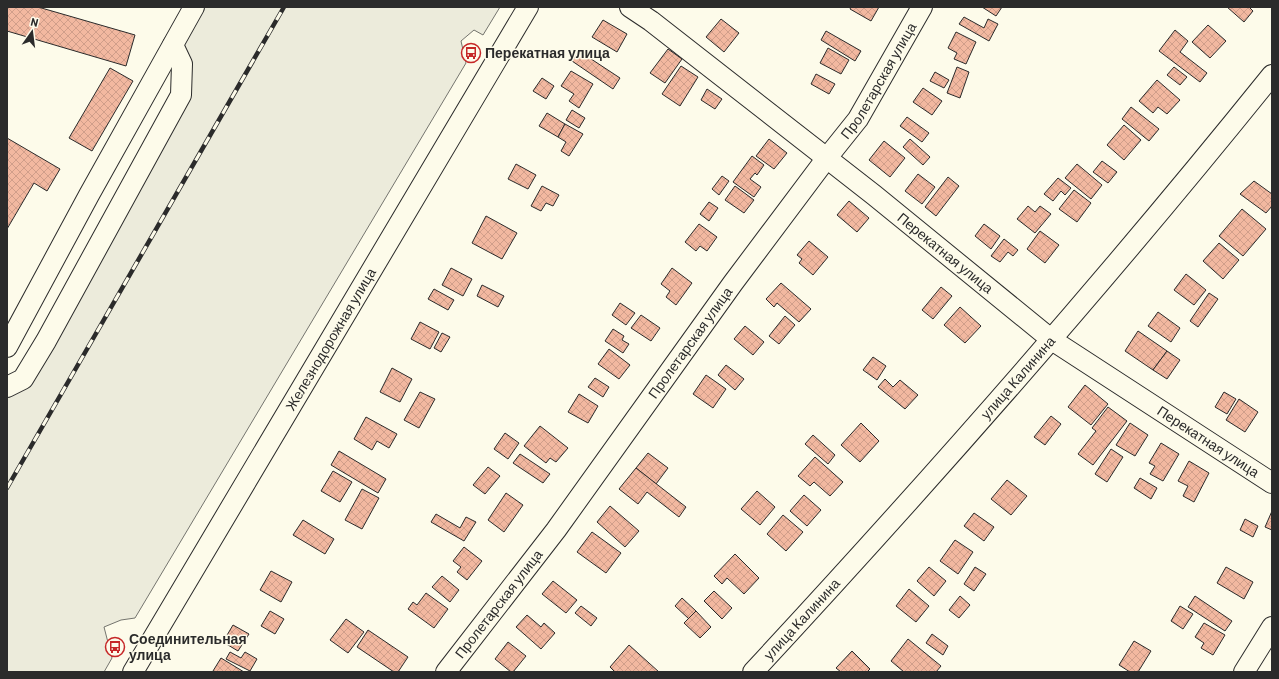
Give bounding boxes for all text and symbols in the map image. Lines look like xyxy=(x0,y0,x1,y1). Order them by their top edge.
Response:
north arrow xyxy=(12,12,52,52)
text: N xyxy=(29,15,40,29)
street label: Пролетарская улица xyxy=(837,19,919,142)
bus stop icon: Перекатная улица xyxy=(460,42,482,64)
place label: Перекатная улица xyxy=(485,44,610,61)
street label: Перекатная улица xyxy=(894,209,997,297)
street label: Железнодорожная улица xyxy=(281,265,379,413)
street label: Пролетарская улица xyxy=(644,283,736,401)
street label: улица Калинина xyxy=(977,332,1058,422)
street label: Перекатная улица xyxy=(1154,402,1263,481)
street label: Пролетарская улица xyxy=(451,546,546,661)
street label: улица Калинина xyxy=(760,574,843,663)
place label: Соединительная улица xyxy=(129,630,247,663)
bus stop icon: Соединительная улица xyxy=(104,636,126,658)

